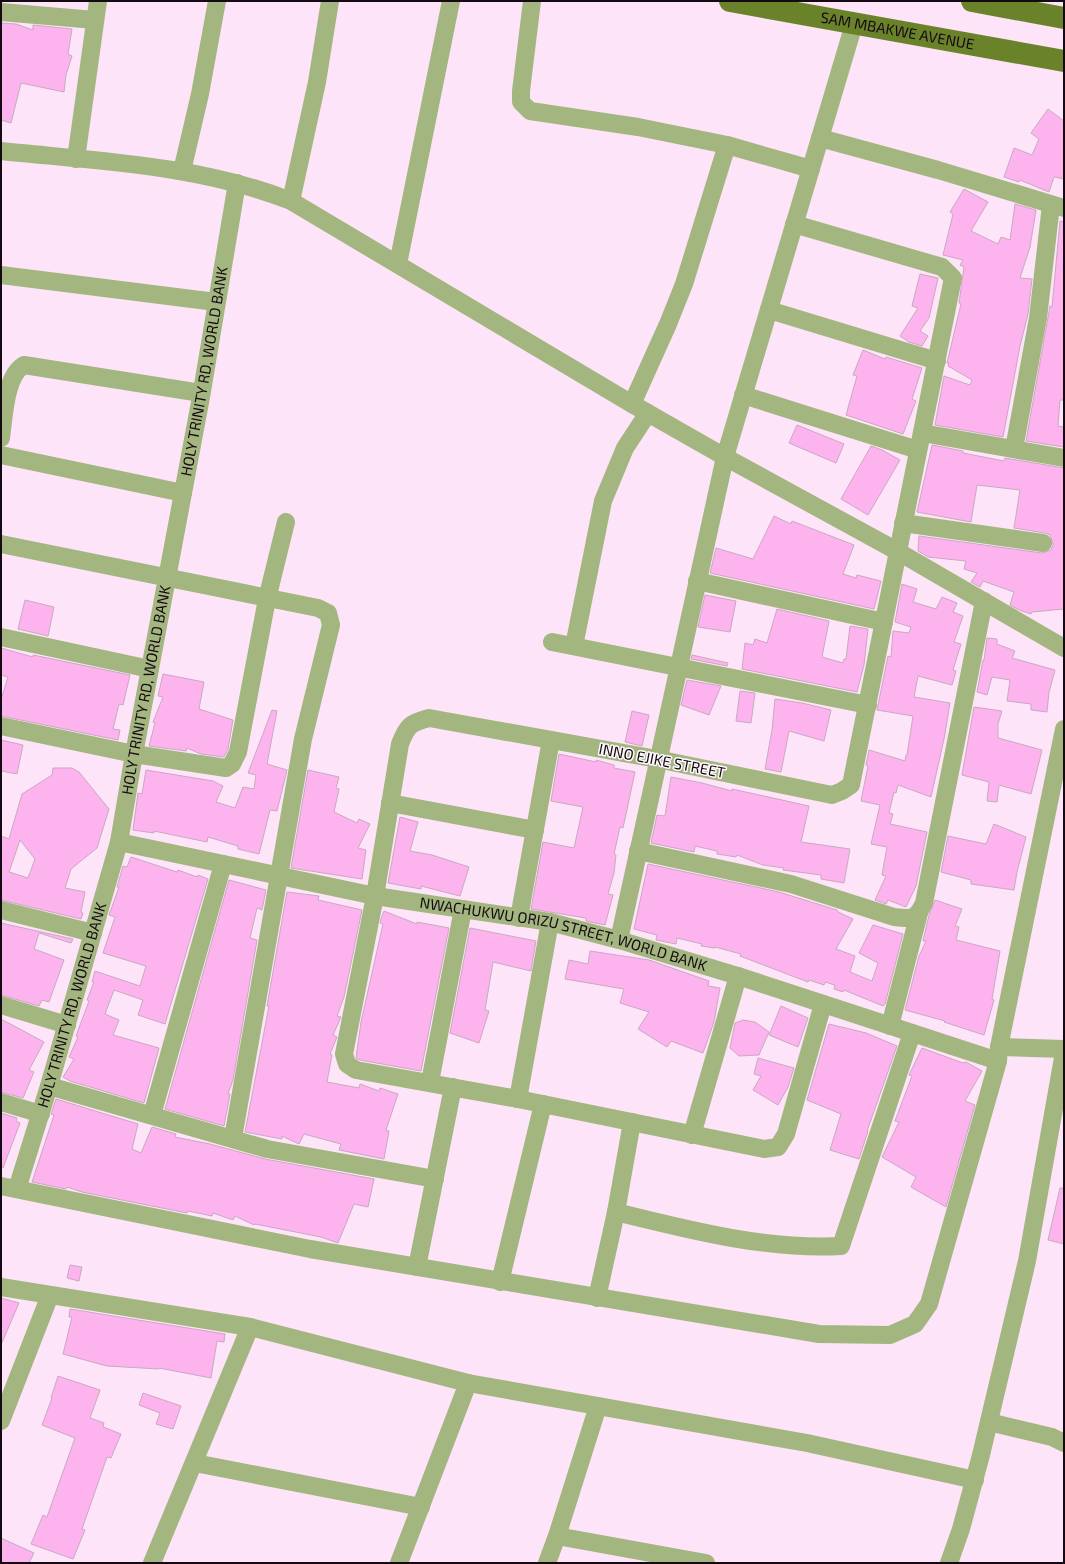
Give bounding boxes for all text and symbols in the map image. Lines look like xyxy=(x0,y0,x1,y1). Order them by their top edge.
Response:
street label: SAM MBAKWE AVENUE xyxy=(819,7,976,53)
street label: HOLY TRINITY RD, WORLD BANK xyxy=(176,265,231,478)
street label: HOLY TRINITY RD, WORLD BANK xyxy=(117,584,174,796)
street label: INNO EJIKE STREET xyxy=(598,739,727,781)
street label: NWACHUKWU ORIZU STREET, WORLD BANK xyxy=(419,893,709,974)
street label: HOLY TRINITY RD, WORLD BANK xyxy=(33,900,109,1110)

